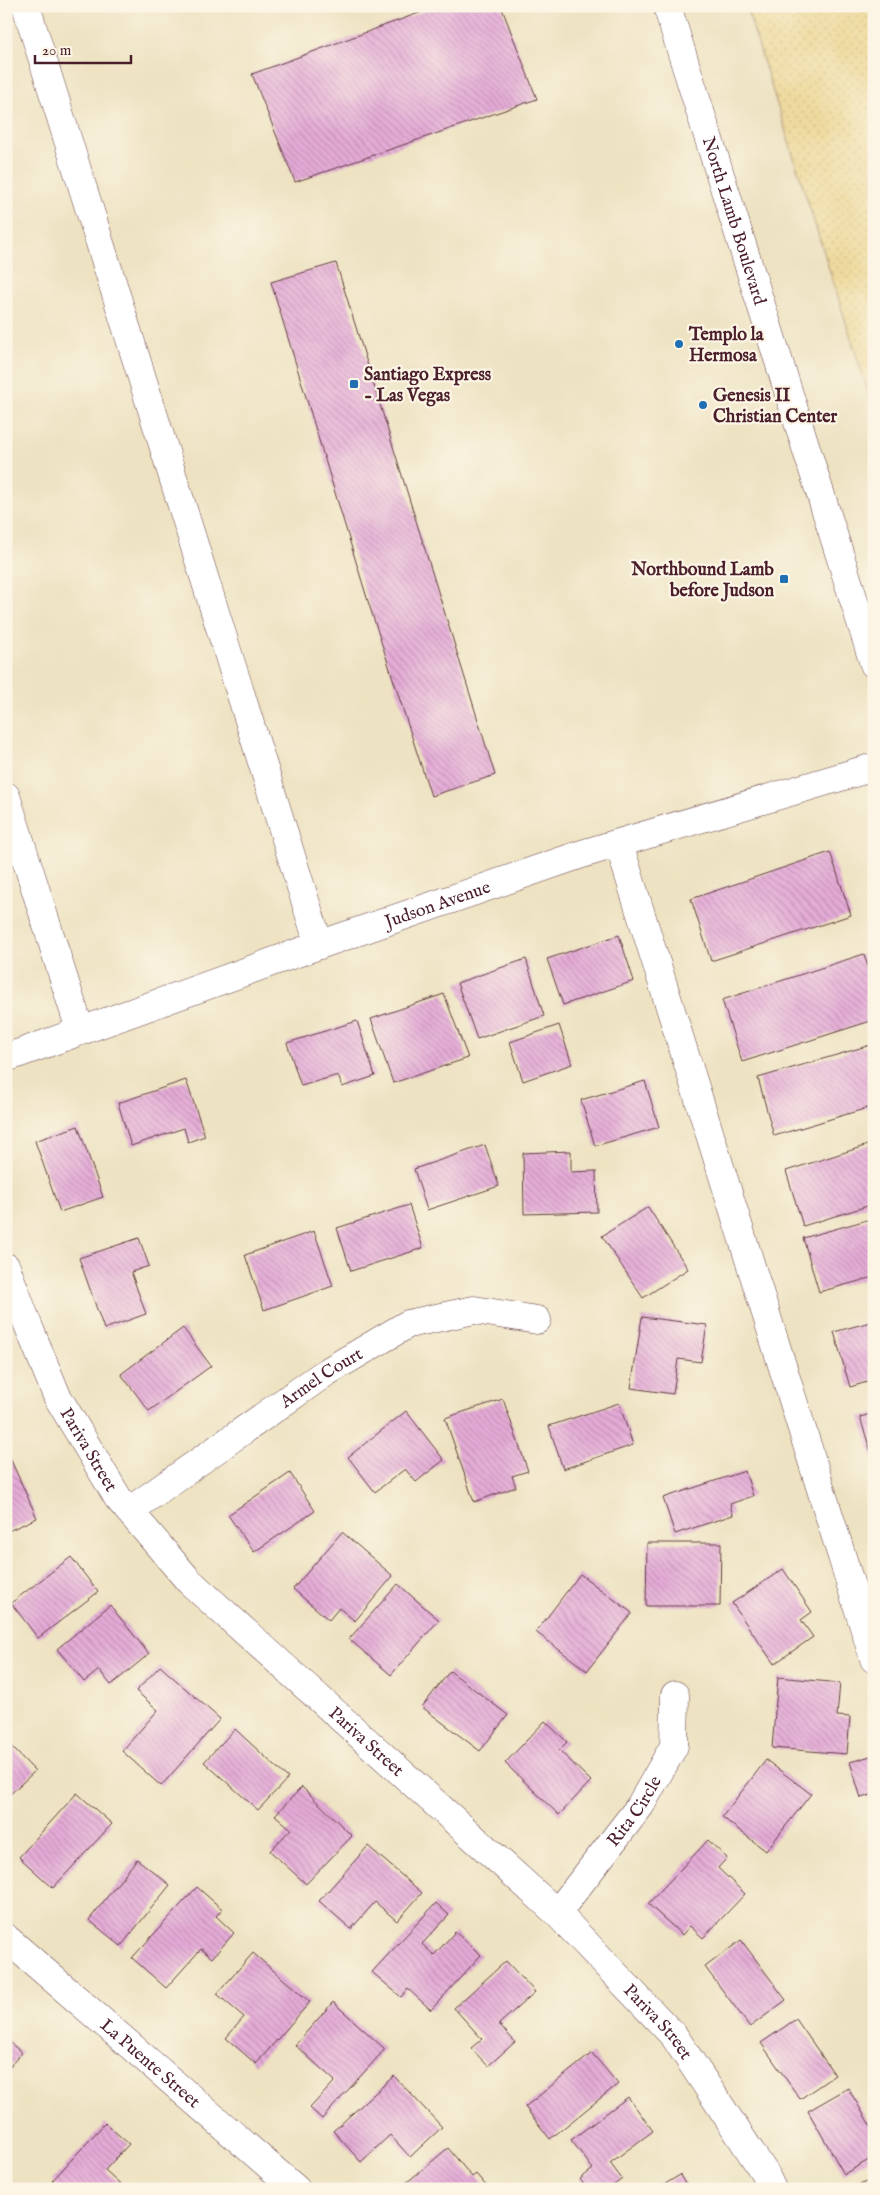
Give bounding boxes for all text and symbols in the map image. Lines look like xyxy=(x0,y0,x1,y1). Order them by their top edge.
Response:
scale bar xyxy=(35,32,131,64)
text: 20 m xyxy=(42,41,72,60)
street label: North Lamb Boulevard xyxy=(696,134,770,308)
place label: Templo la Hermosa xyxy=(688,324,765,368)
marker: Templo la Hermosa xyxy=(673,338,685,350)
place label: Santiago Express - Las Vegas xyxy=(364,364,492,408)
marker: Santiago Express - Las Vegas xyxy=(348,378,360,390)
place label: Genesis II Christian Center xyxy=(713,385,838,429)
marker: Genesis II Christian Center xyxy=(697,399,709,411)
place label: Northbound Lamb before Judson xyxy=(630,559,774,603)
marker: Northbound Lamb before Judson xyxy=(778,573,790,585)
street label: Judson Avenue xyxy=(380,877,494,935)
street label: Armel Court xyxy=(275,1343,367,1415)
street label: Pariva Street xyxy=(54,1404,122,1496)
street label: Pariva Street xyxy=(323,1702,408,1782)
street label: Rita Circle xyxy=(603,1772,668,1852)
street label: Pariva Street xyxy=(618,1980,697,2065)
street label: La Puente Street xyxy=(95,2014,204,2114)

